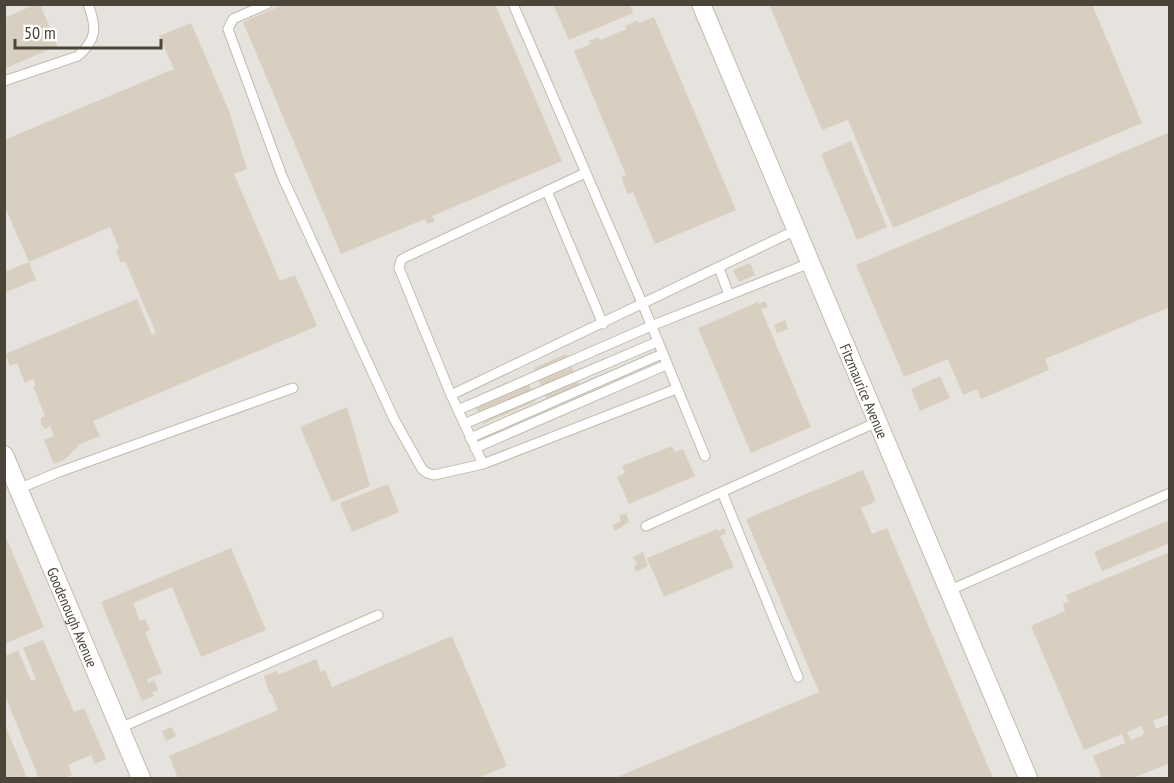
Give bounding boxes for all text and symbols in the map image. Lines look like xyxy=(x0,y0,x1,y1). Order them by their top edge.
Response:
scale bar xyxy=(15,12,160,50)
text: 50 m xyxy=(24,21,56,44)
street label: Fitzmaurice Avenue xyxy=(836,341,893,441)
street label: Goodenough Avenue xyxy=(43,564,102,670)

